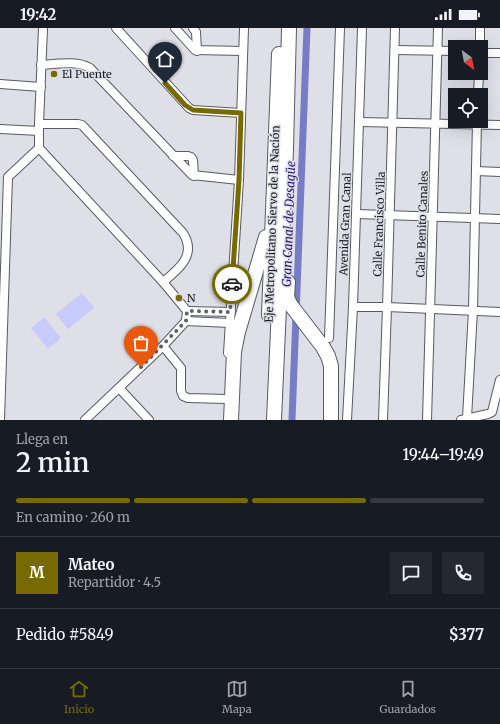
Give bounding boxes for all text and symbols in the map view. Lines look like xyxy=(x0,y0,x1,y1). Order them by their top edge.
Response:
text: 19:42 xyxy=(20,5,56,24)
north arrow xyxy=(448,40,488,80)
map controls xyxy=(448,40,488,128)
pin xyxy=(148,42,182,83)
icon: home xyxy=(154,48,176,70)
place label: El Puente xyxy=(62,67,112,81)
marker: El Puente xyxy=(49,69,59,79)
button: locate xyxy=(448,88,488,128)
street label: Eje Metropolitano Siervo de la Nación xyxy=(262,124,282,323)
water label: Gran Canal de Desagüe xyxy=(279,161,298,287)
street label: Calle Benito Canales xyxy=(413,170,431,278)
street label: Calle Francisco Villa xyxy=(370,171,388,277)
street label: Avenida Gran Canal xyxy=(336,172,354,277)
courier xyxy=(212,264,252,304)
icon: car xyxy=(221,273,243,295)
place label: N xyxy=(187,291,196,305)
marker: N xyxy=(174,293,184,303)
pin xyxy=(124,326,158,367)
icon: bag xyxy=(130,332,152,354)
text: Llega en xyxy=(16,431,68,448)
text: 19:44–19:49 xyxy=(403,445,484,464)
text: 2 min xyxy=(16,446,89,479)
text: En camino · 260 m xyxy=(16,509,130,526)
button: chat xyxy=(390,552,432,594)
button: phone xyxy=(442,552,484,594)
text: Mateo xyxy=(68,555,114,574)
text: M xyxy=(29,563,45,582)
text: Repartidor · 4.5 xyxy=(68,574,161,591)
text: Pedido #5849 xyxy=(16,625,113,644)
text: $377 xyxy=(449,625,484,644)
tab: Inicio xyxy=(64,678,94,716)
tab: Mapa xyxy=(222,678,252,716)
tab: Guardados xyxy=(379,678,436,716)

